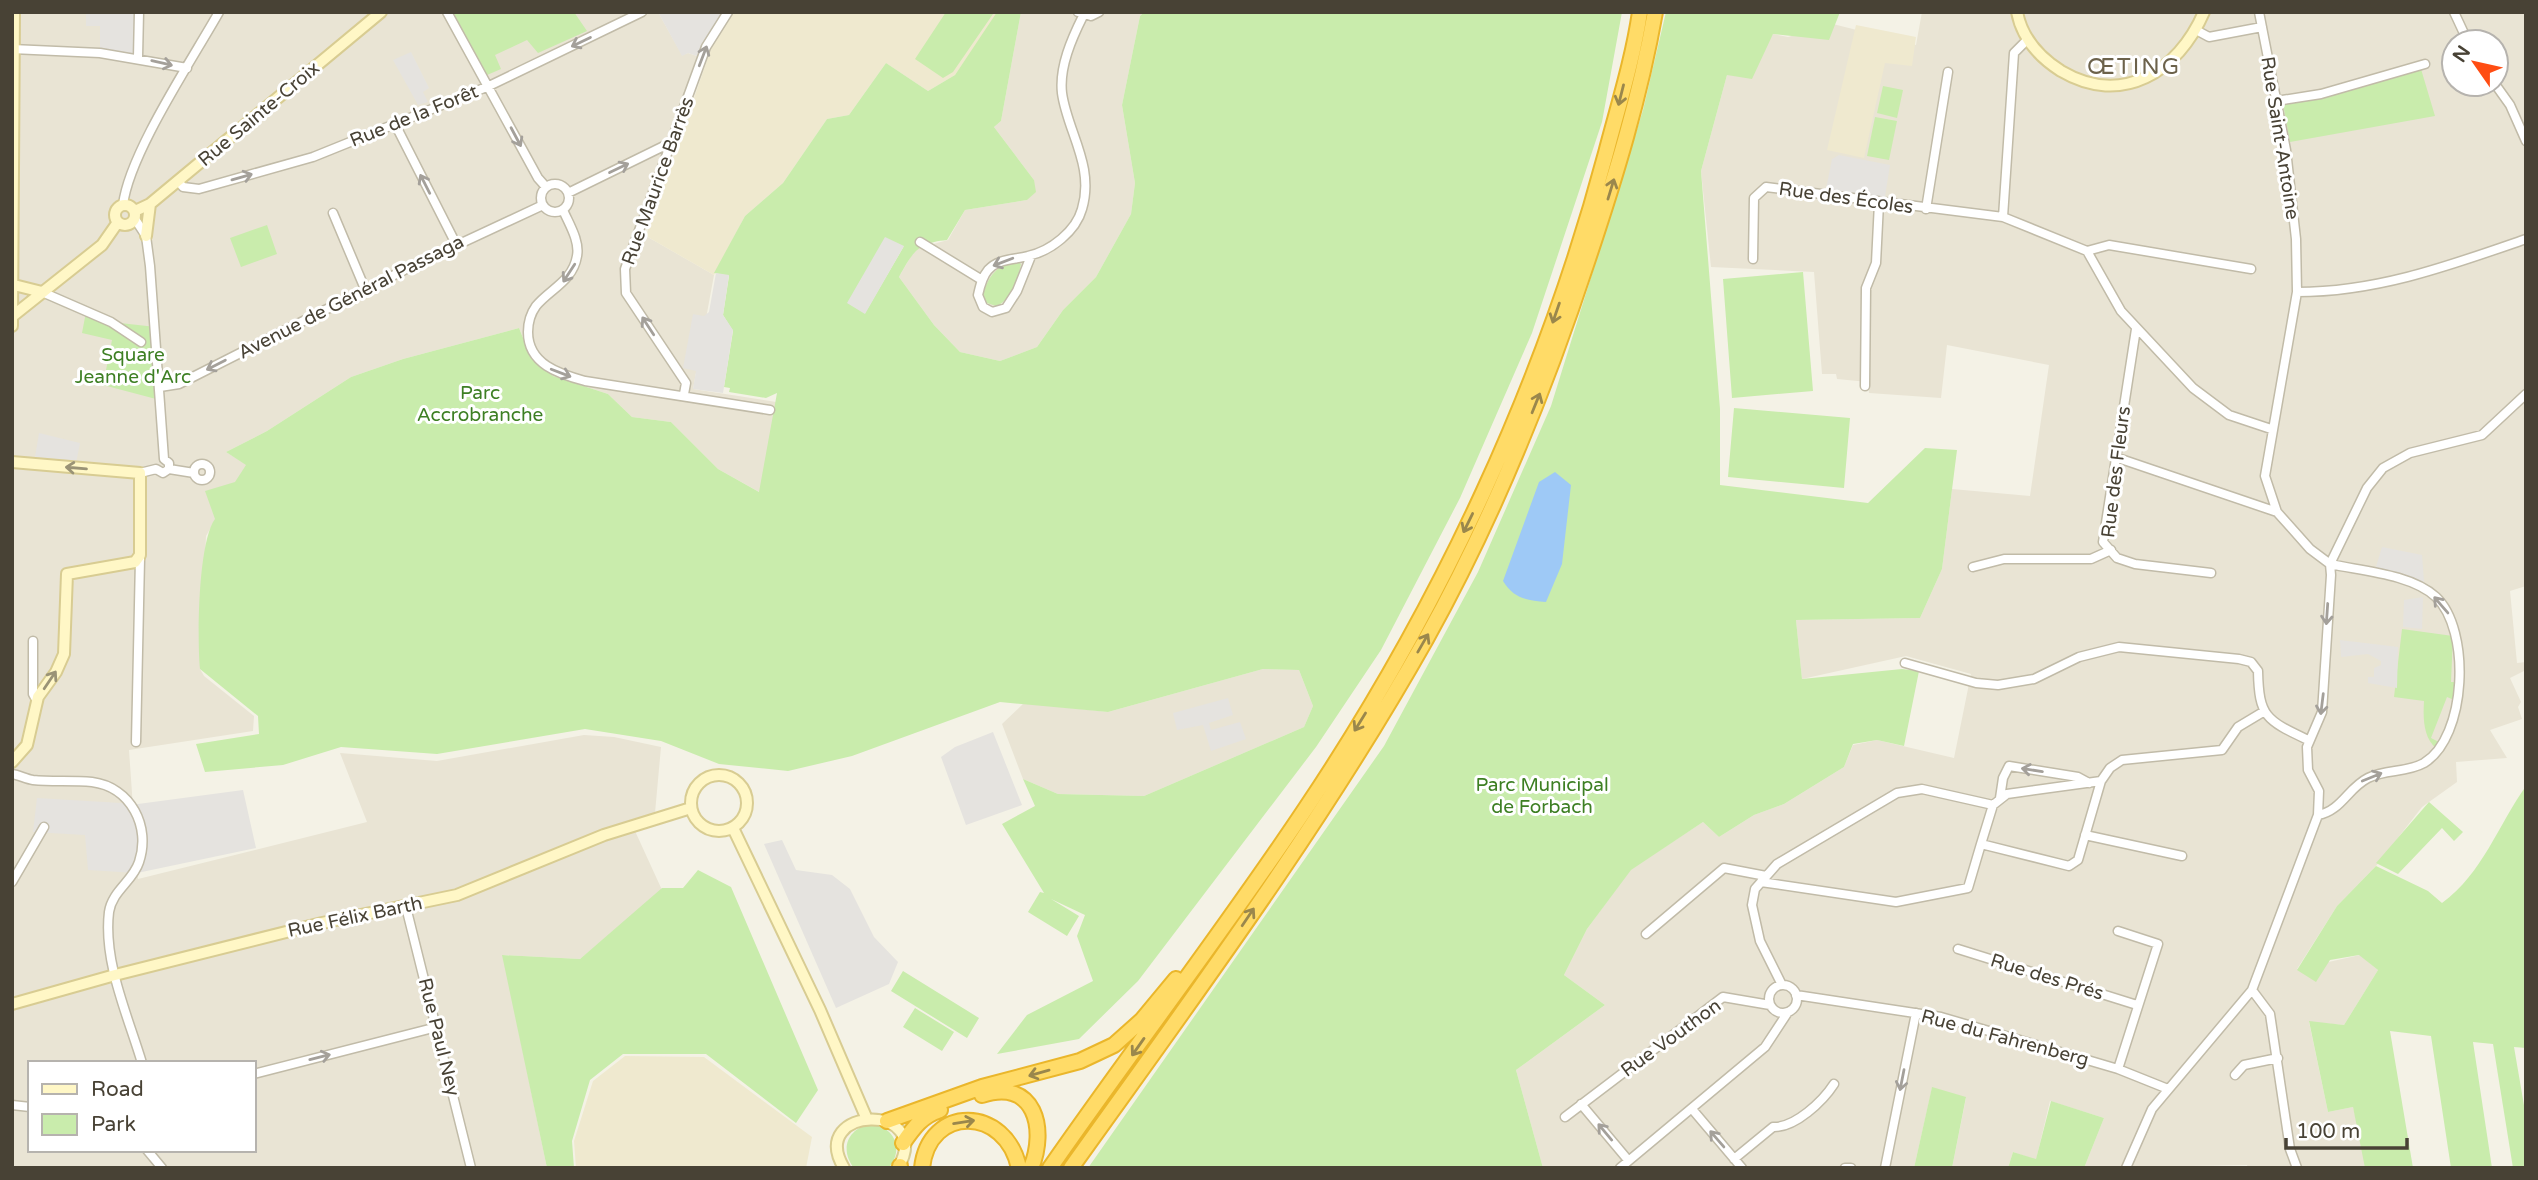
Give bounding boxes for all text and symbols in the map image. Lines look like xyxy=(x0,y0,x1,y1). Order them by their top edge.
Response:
north arrow xyxy=(2440,28,2510,98)
one-way arrow xyxy=(571,35,592,49)
text: N xyxy=(2448,42,2475,67)
one-way arrow xyxy=(698,46,711,68)
district label: ŒTING xyxy=(2087,53,2181,81)
street label: Rue Saint-Antoine xyxy=(2256,55,2304,221)
one-way arrow xyxy=(151,57,173,70)
street label: Rue Sainte-Croix xyxy=(194,57,324,171)
street label: Rue de la Forêt xyxy=(347,80,481,152)
one-way arrow xyxy=(1614,83,1627,106)
street label: Rue Maurice Barrès xyxy=(617,94,699,268)
one-way arrow xyxy=(509,127,523,147)
one-way arrow xyxy=(608,160,629,174)
one-way arrow xyxy=(230,170,252,183)
one-way arrow xyxy=(418,174,432,195)
one-way arrow xyxy=(1605,178,1618,200)
street label: Rue des Écoles xyxy=(1777,178,1915,218)
street label: Avenue de Général Passaga xyxy=(235,230,467,364)
one-way arrow xyxy=(993,257,1015,270)
one-way arrow xyxy=(561,263,576,282)
one-way arrow xyxy=(1549,302,1562,324)
one-way arrow xyxy=(641,317,655,336)
park label: Square Jeanne d'Arc xyxy=(75,344,191,388)
one-way arrow xyxy=(207,358,227,372)
one-way arrow xyxy=(550,368,572,381)
park label: Parc Accrobranche xyxy=(417,382,543,426)
one-way arrow xyxy=(1530,393,1543,415)
street label: Rue des Fleurs xyxy=(2097,405,2135,539)
one-way arrow xyxy=(65,461,88,474)
one-way arrow xyxy=(1461,512,1475,533)
one-way arrow xyxy=(2433,596,2449,614)
one-way arrow xyxy=(2320,603,2333,625)
one-way arrow xyxy=(1417,633,1430,654)
one-way arrow xyxy=(43,671,57,690)
one-way arrow xyxy=(2316,692,2329,715)
one-way arrow xyxy=(1352,712,1366,732)
one-way arrow xyxy=(2021,763,2044,776)
one-way arrow xyxy=(2361,770,2382,783)
park label: Parc Municipal de Forbach xyxy=(1475,774,1609,818)
street label: Rue Félix Barth xyxy=(286,892,424,942)
one-way arrow xyxy=(1241,908,1255,928)
street label: Rue des Prés xyxy=(1988,949,2106,1005)
street label: Rue Paul Ney xyxy=(414,976,464,1098)
street label: Rue Vouthon xyxy=(1617,994,1725,1082)
street label: Rue du Fahrenberg xyxy=(1919,1005,2091,1071)
one-way arrow xyxy=(1131,1037,1145,1056)
one-way arrow xyxy=(308,1050,331,1063)
legend xyxy=(28,1061,256,1152)
one-way arrow xyxy=(1028,1067,1051,1080)
one-way arrow xyxy=(1895,1068,1909,1091)
text: Road xyxy=(91,1077,144,1102)
scale bar xyxy=(2286,1106,2407,1150)
text: Park xyxy=(91,1112,136,1137)
one-way arrow xyxy=(952,1116,975,1129)
text: 100 m xyxy=(2296,1119,2360,1144)
one-way arrow xyxy=(1597,1124,1613,1142)
one-way arrow xyxy=(1709,1130,1725,1148)

